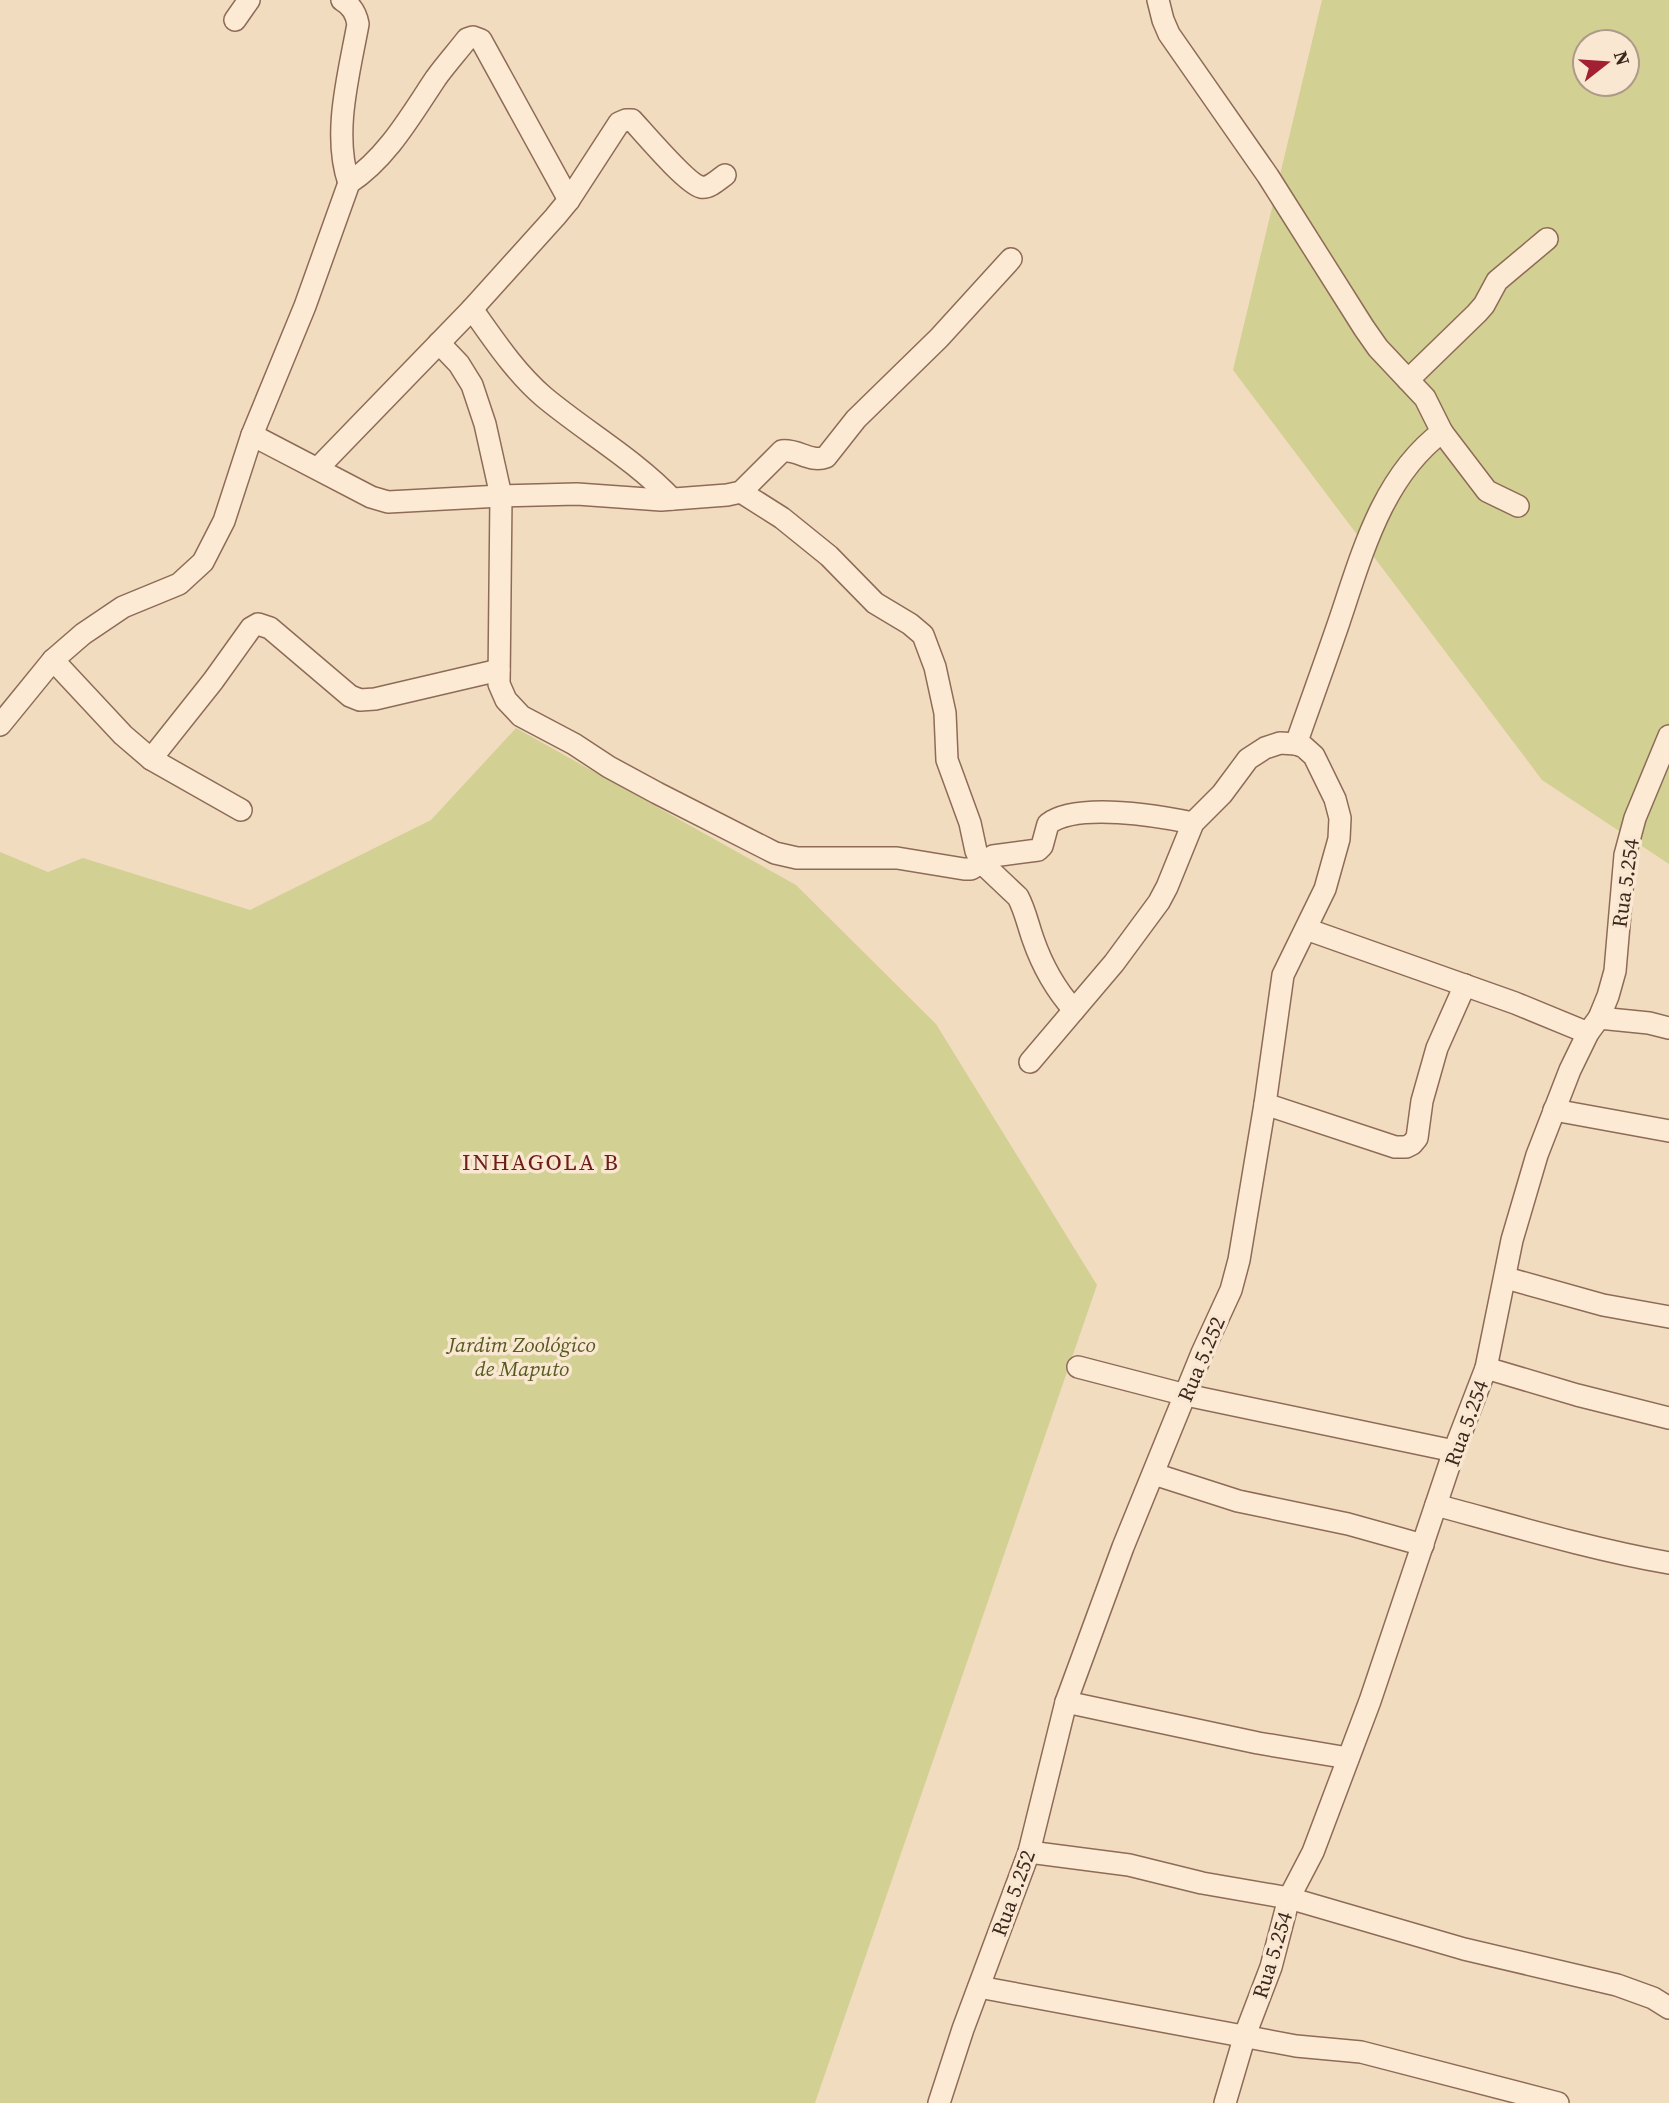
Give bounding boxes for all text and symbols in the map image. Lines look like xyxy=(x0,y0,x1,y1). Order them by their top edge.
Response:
north arrow xyxy=(1571,28,1641,98)
text: N xyxy=(1608,48,1637,69)
street label: Rua 5.254 xyxy=(1604,836,1646,929)
district label: INHAGOLA B xyxy=(462,1146,620,1178)
street label: Rua 5.252 xyxy=(1170,1312,1232,1406)
park label: Jardim Zoológico de Maputo xyxy=(445,1330,596,1383)
street label: Rua 5.254 xyxy=(1437,1375,1495,1470)
street label: Rua 5.252 xyxy=(984,1846,1042,1940)
street label: Rua 5.254 xyxy=(1245,1907,1299,2002)

